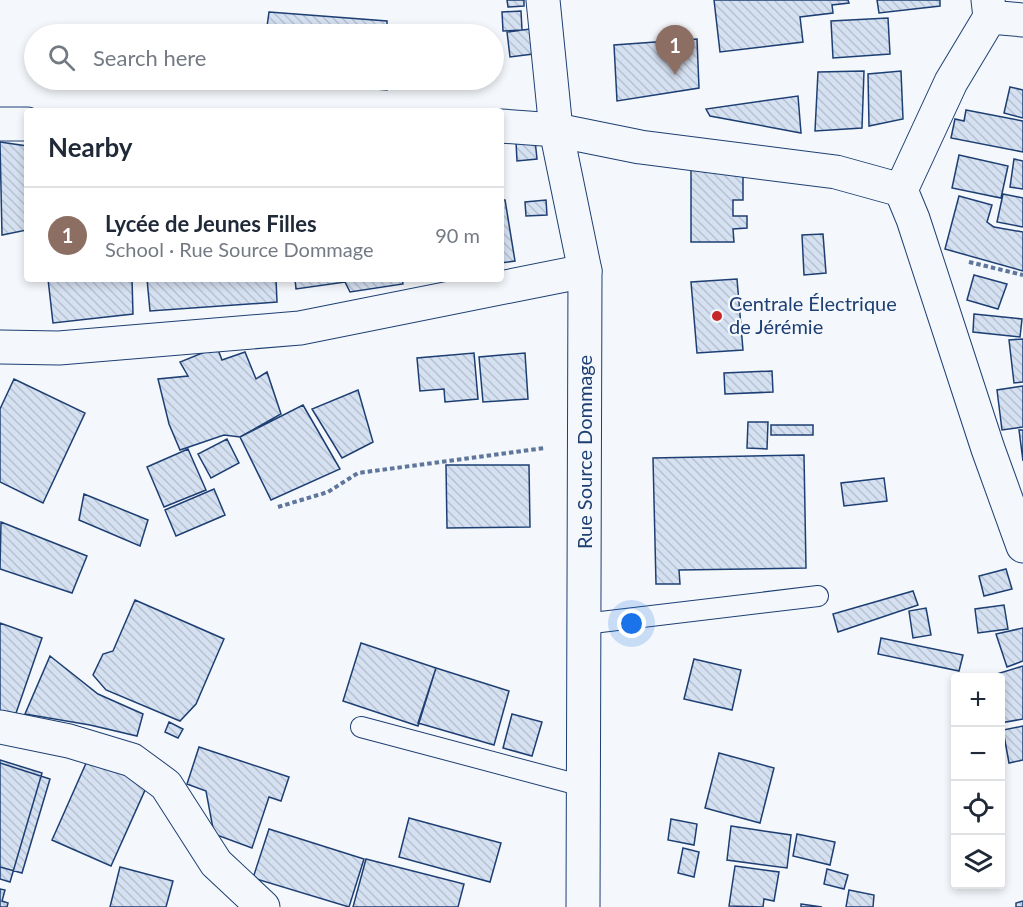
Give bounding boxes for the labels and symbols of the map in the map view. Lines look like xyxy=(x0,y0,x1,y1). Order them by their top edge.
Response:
pin: 1 xyxy=(656,26,694,75)
place label: Centrale Électrique de Jérémie xyxy=(729,291,897,338)
marker: Centrale Électrique de Jérémie xyxy=(710,309,724,323)
street label: Rue Source Dommage xyxy=(572,355,596,549)
your location xyxy=(617,609,646,638)

